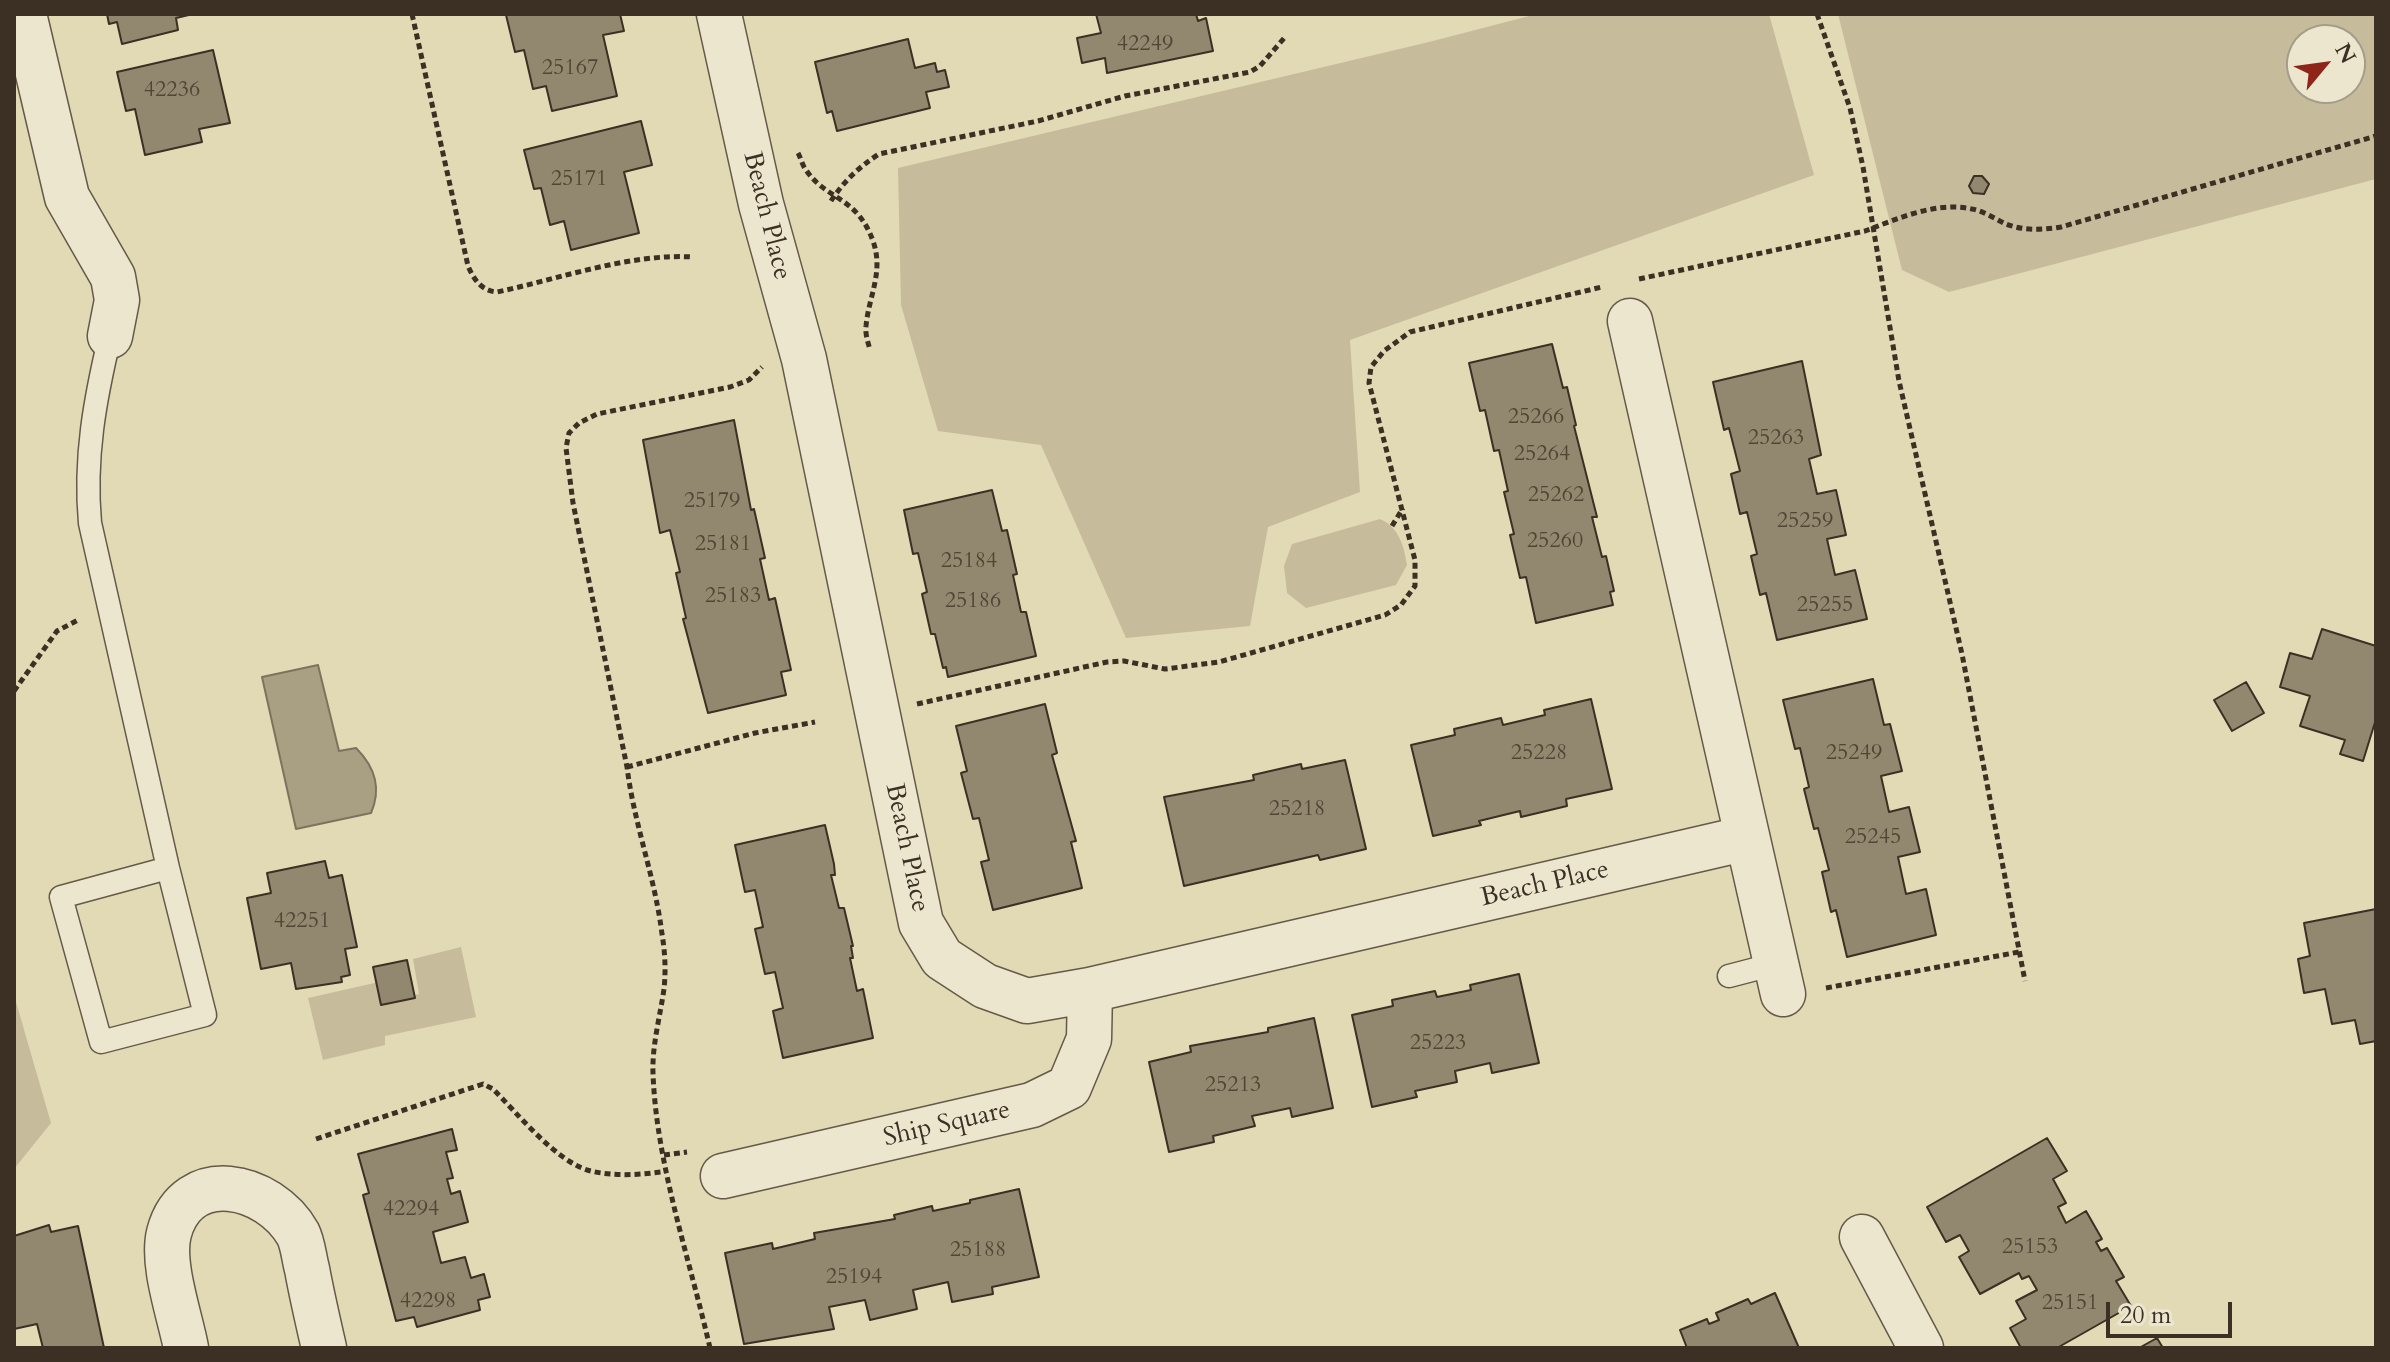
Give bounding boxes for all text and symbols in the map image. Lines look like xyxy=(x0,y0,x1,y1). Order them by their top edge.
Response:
north arrow xyxy=(2286,24,2366,104)
house number: 42249 xyxy=(1117,32,1173,58)
text: N xyxy=(2327,38,2363,69)
house number: 25167 xyxy=(542,56,598,82)
house number: 42236 xyxy=(144,78,200,104)
street label: Beach Place xyxy=(735,149,797,283)
house number: 25171 xyxy=(551,167,607,193)
house number: 25266 xyxy=(1508,405,1564,431)
house number: 25263 xyxy=(1748,426,1804,452)
house number: 25264 xyxy=(1514,442,1570,468)
house number: 25262 xyxy=(1528,483,1584,509)
house number: 25179 xyxy=(684,489,740,515)
house number: 25259 xyxy=(1777,509,1833,535)
house number: 25260 xyxy=(1527,529,1583,555)
house number: 25181 xyxy=(695,532,751,558)
house number: 25184 xyxy=(941,549,997,575)
house number: 25183 xyxy=(705,584,761,610)
house number: 25186 xyxy=(945,589,1001,615)
house number: 25255 xyxy=(1797,593,1853,619)
house number: 25228 xyxy=(1511,741,1567,767)
house number: 25249 xyxy=(1826,741,1882,767)
street label: Beach Place xyxy=(877,781,935,915)
house number: 25218 xyxy=(1269,797,1325,823)
house number: 25245 xyxy=(1845,825,1901,851)
street label: Beach Place xyxy=(1478,855,1612,915)
house number: 42251 xyxy=(274,909,330,935)
house number: 25223 xyxy=(1410,1031,1466,1057)
house number: 25213 xyxy=(1205,1073,1261,1099)
street label: Ship Square xyxy=(881,1095,1013,1155)
house number: 42294 xyxy=(383,1197,439,1223)
house number: 25153 xyxy=(2002,1235,2058,1261)
house number: 25188 xyxy=(950,1238,1006,1264)
house number: 25194 xyxy=(826,1265,882,1291)
scale bar xyxy=(2110,1286,2236,1336)
house number: 42298 xyxy=(400,1289,456,1315)
house number: 25151 xyxy=(2042,1291,2098,1317)
text: 20 m xyxy=(2120,1299,2171,1332)

